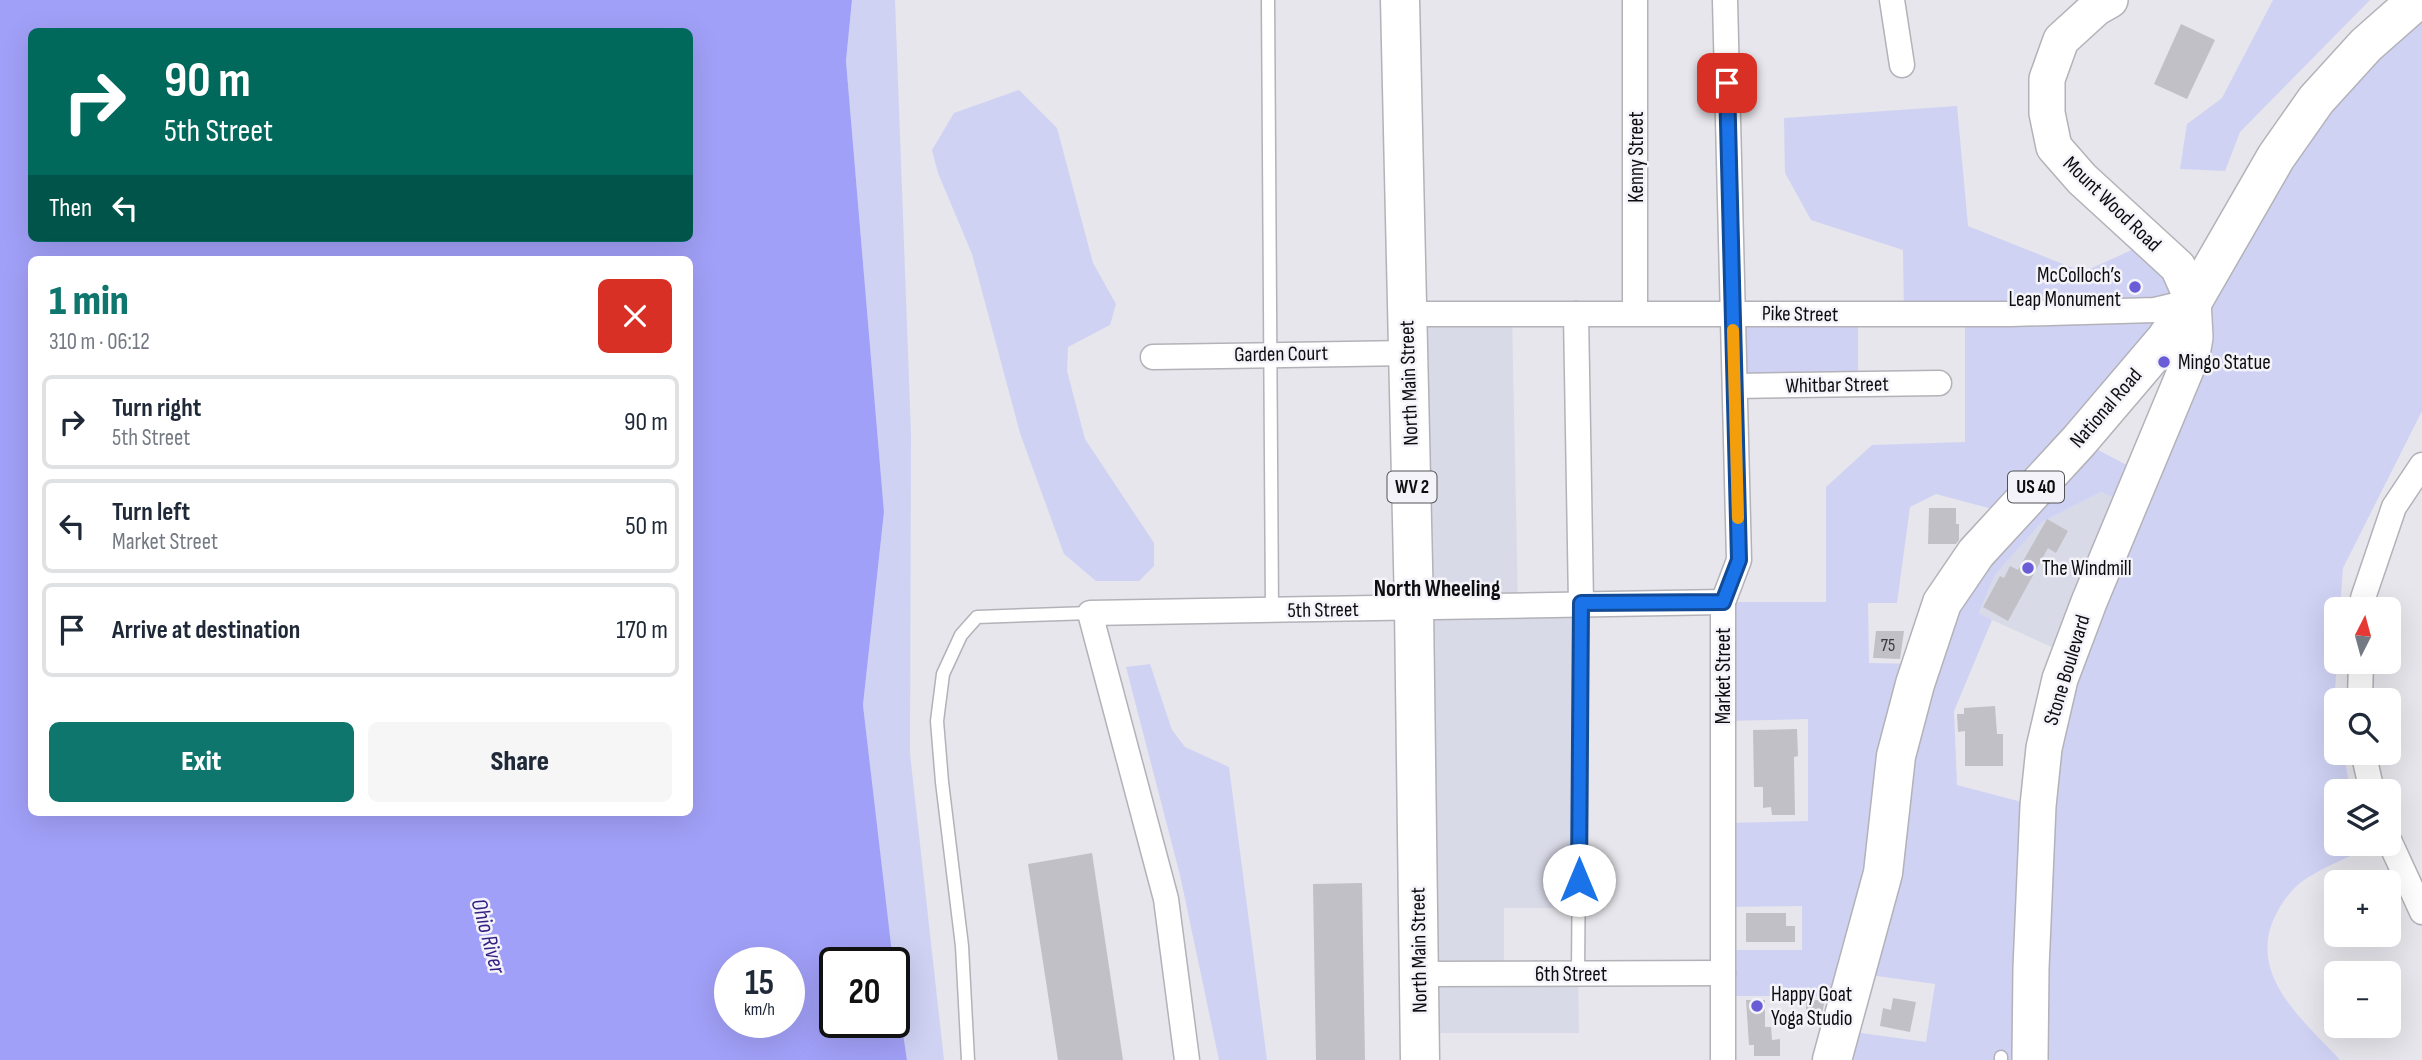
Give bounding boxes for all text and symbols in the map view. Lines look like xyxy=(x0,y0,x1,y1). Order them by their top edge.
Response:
text: 90 m xyxy=(164,52,251,111)
pin xyxy=(1697,53,1757,113)
icon: right xyxy=(49,56,140,147)
icon: arrive xyxy=(1708,64,1746,102)
street label: Kenny Street xyxy=(1624,111,1649,203)
text: 5th Street xyxy=(164,112,273,151)
street label: Mount Wood Road xyxy=(2058,151,2166,257)
icon: left xyxy=(106,189,144,227)
text: Then xyxy=(49,193,92,224)
place label: McColloch’s Leap Monument xyxy=(2008,263,2121,312)
text: 1 min xyxy=(49,276,129,327)
button: close xyxy=(598,279,672,353)
marker: McColloch’s Leap Monument xyxy=(2127,279,2143,295)
street label: Pike Street xyxy=(1762,301,1838,327)
street label: North Main Street xyxy=(1394,320,1424,446)
text: 310 m · 06:12 xyxy=(49,328,150,356)
street label: Garden Court xyxy=(1234,341,1328,367)
place label: Mingo Statue xyxy=(2178,350,2271,375)
marker: Mingo Statue xyxy=(2156,354,2172,370)
street label: National Road xyxy=(2065,363,2147,453)
street label: Whitbar Street xyxy=(1785,372,1889,398)
text: Turn right xyxy=(112,393,201,424)
icon: right xyxy=(53,403,91,441)
text: 90 m xyxy=(624,407,668,438)
text: 5th Street xyxy=(112,424,190,452)
road number: WV 2 xyxy=(1388,472,1436,502)
road number: US 40 xyxy=(2008,472,2064,502)
text: Turn left xyxy=(112,497,190,528)
icon: left xyxy=(53,507,91,545)
text: 50 m xyxy=(625,511,668,542)
text: Market Street xyxy=(112,528,218,556)
place label: The Windmill xyxy=(2042,556,2132,581)
marker: The Windmill xyxy=(2020,560,2036,576)
district label: North Wheeling xyxy=(1374,575,1501,603)
street label: 5th Street xyxy=(1287,597,1359,623)
north arrow xyxy=(2324,597,2401,674)
map controls xyxy=(2324,597,2401,1038)
icon: arrive xyxy=(53,611,91,649)
street label: Stone Boulevard xyxy=(2038,612,2096,728)
text: Arrive at destination xyxy=(112,615,300,646)
text: 170 m xyxy=(616,615,668,646)
street label: Market Street xyxy=(1711,628,1736,724)
house number: 75 xyxy=(1881,635,1895,656)
button: search xyxy=(2324,688,2401,765)
button: Exit xyxy=(49,722,354,802)
button: Share xyxy=(368,722,672,802)
button: layers xyxy=(2324,779,2401,856)
position arrow xyxy=(1542,843,1616,917)
button: + xyxy=(2324,870,2401,947)
street label: North Main Street xyxy=(1405,887,1433,1013)
water label: Ohio River xyxy=(465,895,512,978)
speed limit sign: 20 xyxy=(819,947,910,1038)
button: − xyxy=(2324,961,2401,1038)
text: 15 xyxy=(745,962,774,1005)
street label: 6th Street xyxy=(1535,962,1607,987)
place label: Happy Goat Yoga Studio xyxy=(1771,982,1852,1031)
marker: Happy Goat Yoga Studio xyxy=(1749,998,1765,1014)
text: km/h xyxy=(744,999,775,1020)

